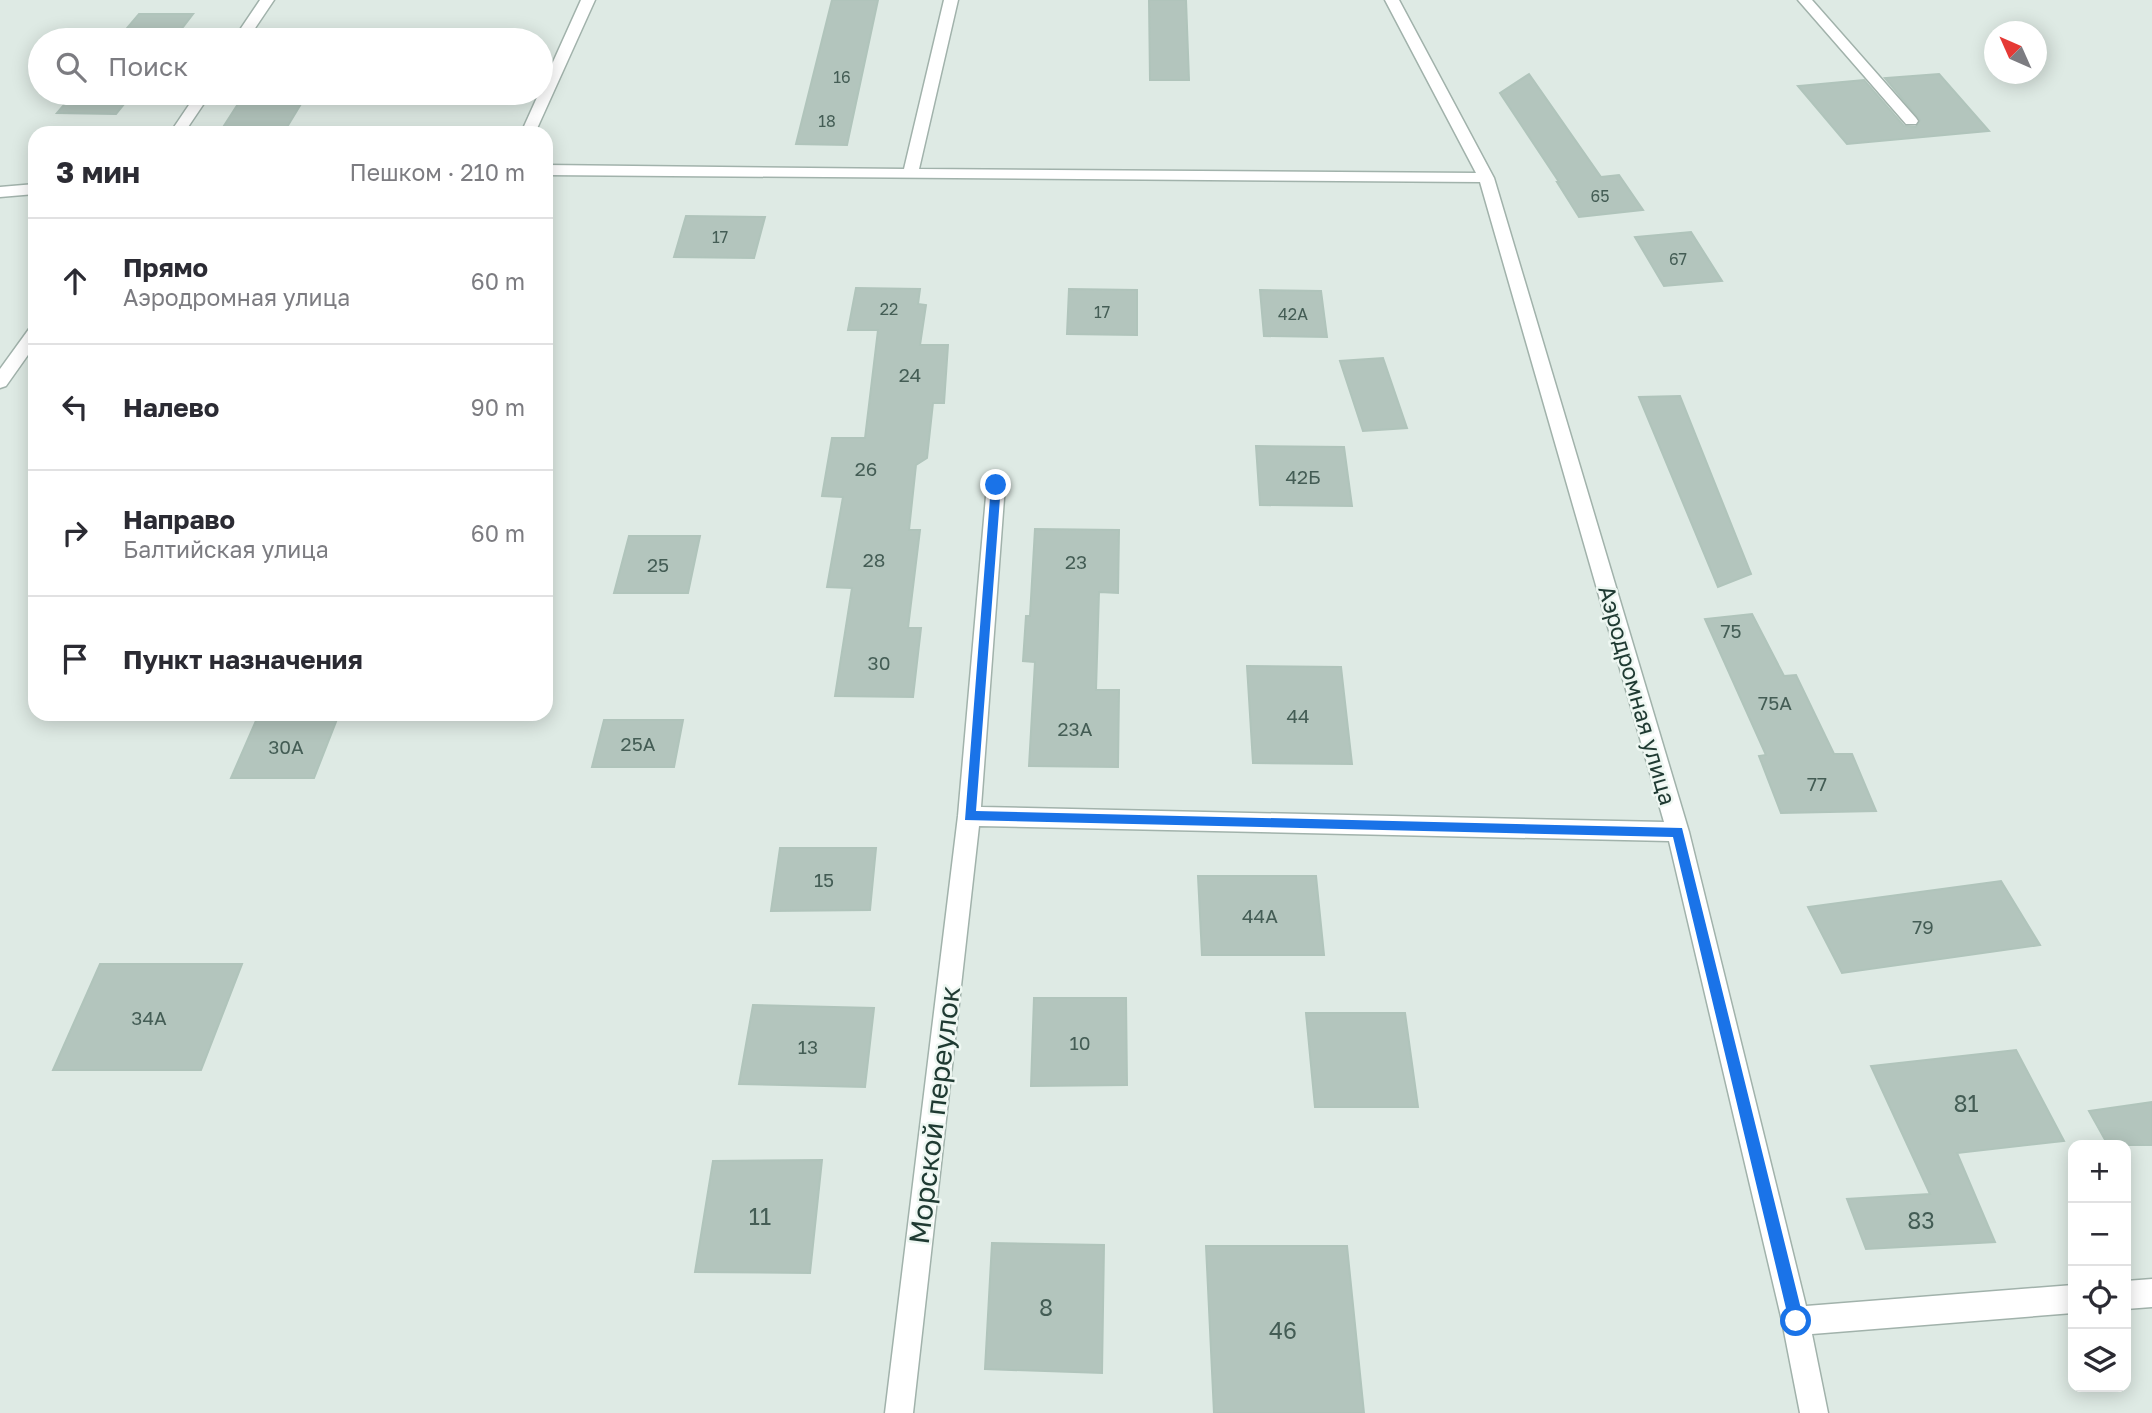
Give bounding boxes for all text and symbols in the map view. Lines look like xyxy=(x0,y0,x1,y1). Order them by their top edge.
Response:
north arrow xyxy=(1984,21,2047,84)
search box xyxy=(28,28,553,105)
icon: search xyxy=(52,48,90,86)
text: Поиск xyxy=(108,51,188,82)
house number: 16 xyxy=(833,67,851,87)
house number: 18 xyxy=(818,111,836,131)
text: 3 мин xyxy=(56,154,140,190)
text: Пешком · 210 m xyxy=(349,158,525,186)
house number: 65 xyxy=(1591,186,1609,206)
house number: 17 xyxy=(712,227,728,247)
house number: 67 xyxy=(1669,249,1687,269)
text: Прямо xyxy=(123,252,208,283)
icon: ahead xyxy=(56,262,94,300)
text: 60 m xyxy=(471,267,525,295)
text: Аэродромная улица xyxy=(123,283,350,311)
house number: 22 xyxy=(880,299,898,319)
house number: 17 xyxy=(1094,302,1110,322)
house number: 42А xyxy=(1278,304,1308,324)
house number: 24 xyxy=(899,363,921,386)
icon: left xyxy=(56,388,94,426)
text: Налево xyxy=(123,392,219,423)
text: 90 m xyxy=(471,393,525,421)
house number: 26 xyxy=(855,457,877,480)
house number: 42Б xyxy=(1285,465,1321,488)
route end xyxy=(980,469,1011,500)
text: Направо xyxy=(123,504,235,535)
icon: right xyxy=(56,514,94,552)
text: 60 m xyxy=(471,519,525,547)
text: Балтийская улица xyxy=(123,535,329,563)
house number: 28 xyxy=(863,548,885,571)
house number: 23 xyxy=(1065,550,1087,573)
house number: 25 xyxy=(647,553,669,576)
street label: Аэродромная улица xyxy=(1593,582,1683,808)
house number: 75 xyxy=(1720,619,1742,642)
icon: arrive xyxy=(56,640,94,678)
text: Пункт назначения xyxy=(123,644,363,675)
house number: 30 xyxy=(868,651,890,674)
house number: 75А xyxy=(1758,691,1792,714)
house number: 44 xyxy=(1286,704,1310,727)
house number: 23А xyxy=(1058,717,1093,740)
house number: 25А xyxy=(621,732,656,755)
house number: 30А xyxy=(268,735,304,758)
house number: 77 xyxy=(1807,772,1827,795)
house number: 15 xyxy=(814,868,834,891)
house number: 44А xyxy=(1242,904,1278,927)
house number: 79 xyxy=(1912,915,1934,938)
street label: Морской переулок xyxy=(902,984,966,1246)
house number: 34А xyxy=(131,1006,167,1029)
house number: 10 xyxy=(1070,1031,1091,1054)
house number: 13 xyxy=(798,1035,818,1058)
house number: 81 xyxy=(1953,1089,1979,1117)
map controls xyxy=(2068,1140,2131,1392)
button: + xyxy=(2068,1140,2131,1203)
house number: 11 xyxy=(749,1202,771,1230)
button: − xyxy=(2068,1203,2131,1266)
house number: 83 xyxy=(1907,1206,1935,1234)
button: locate xyxy=(2068,1266,2131,1329)
house number: 8 xyxy=(1039,1293,1053,1321)
route start xyxy=(1780,1305,1811,1336)
house number: 46 xyxy=(1269,1316,1297,1344)
button: layers xyxy=(2068,1329,2131,1392)

